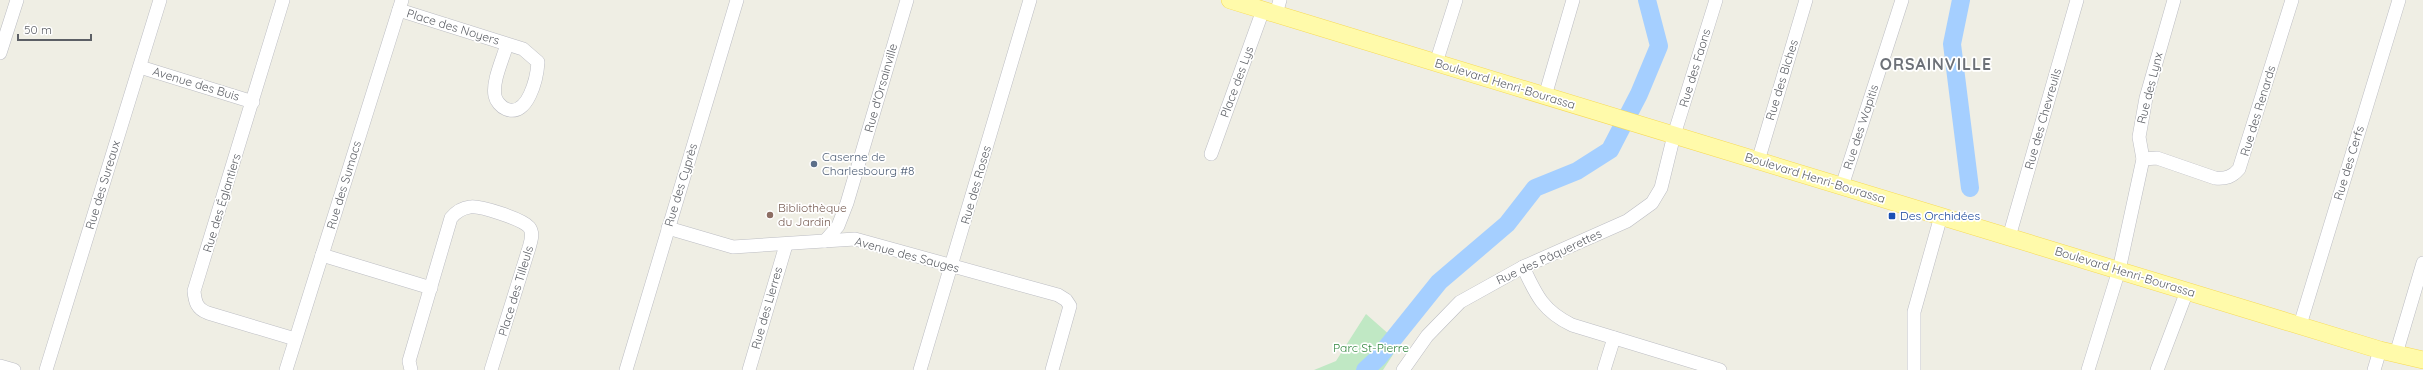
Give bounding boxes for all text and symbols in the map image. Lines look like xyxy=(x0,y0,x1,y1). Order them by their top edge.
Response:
street label: Place des Noyers xyxy=(405,5,502,48)
scale bar xyxy=(18,16,91,42)
text: 50 m xyxy=(24,22,52,37)
street label: Rue des Faons xyxy=(1675,26,1714,109)
street label: Rue des Biches xyxy=(1762,37,1801,122)
street label: Rue d'Orsainville xyxy=(861,41,900,134)
street label: Place des Lys xyxy=(1217,44,1257,120)
street label: Rue des Lynx xyxy=(2133,50,2166,125)
district label: ORSAINVILLE xyxy=(1880,54,1992,74)
street label: Boulevard Henri-Bourassa xyxy=(1433,55,1577,112)
street label: Avenue des Buis xyxy=(151,63,242,104)
street label: Rue des Renards xyxy=(2237,63,2279,158)
street label: Rue des Chevreuils xyxy=(2021,66,2064,171)
street label: Rue des Wapitis xyxy=(1840,82,1881,171)
street label: Rue des Cerfs xyxy=(2330,124,2367,202)
street label: Rue des Sureaux xyxy=(82,138,123,231)
street label: Rue des Sumacs xyxy=(323,139,364,231)
street label: Rue des Cyprès xyxy=(661,141,700,228)
street label: Rue des Roses xyxy=(957,143,994,226)
place label: Caserne de Charlesbourg #8 xyxy=(822,149,914,178)
street label: Boulevard Henri-Bourassa xyxy=(1743,149,1887,206)
street label: Rue des Églantiers xyxy=(199,151,244,254)
marker: Caserne de Charlesbourg #8 xyxy=(809,159,819,169)
place label: Bibliothèque du Jardin xyxy=(778,200,847,229)
place label: Des Orchidées xyxy=(1900,208,1980,223)
marker: Bibliothèque du Jardin xyxy=(765,210,775,220)
marker: Des Orchidées xyxy=(1887,211,1897,221)
street label: Rue des Pâquerettes xyxy=(1494,225,1604,288)
street label: Avenue des Sauges xyxy=(853,233,961,276)
street label: Boulevard Henri-Bourassa xyxy=(2053,243,2197,300)
street label: Place des Tilleuls xyxy=(495,244,536,338)
street label: Rue des Lierres xyxy=(748,265,786,351)
park label: Parc St-Pierre xyxy=(1333,340,1409,355)

